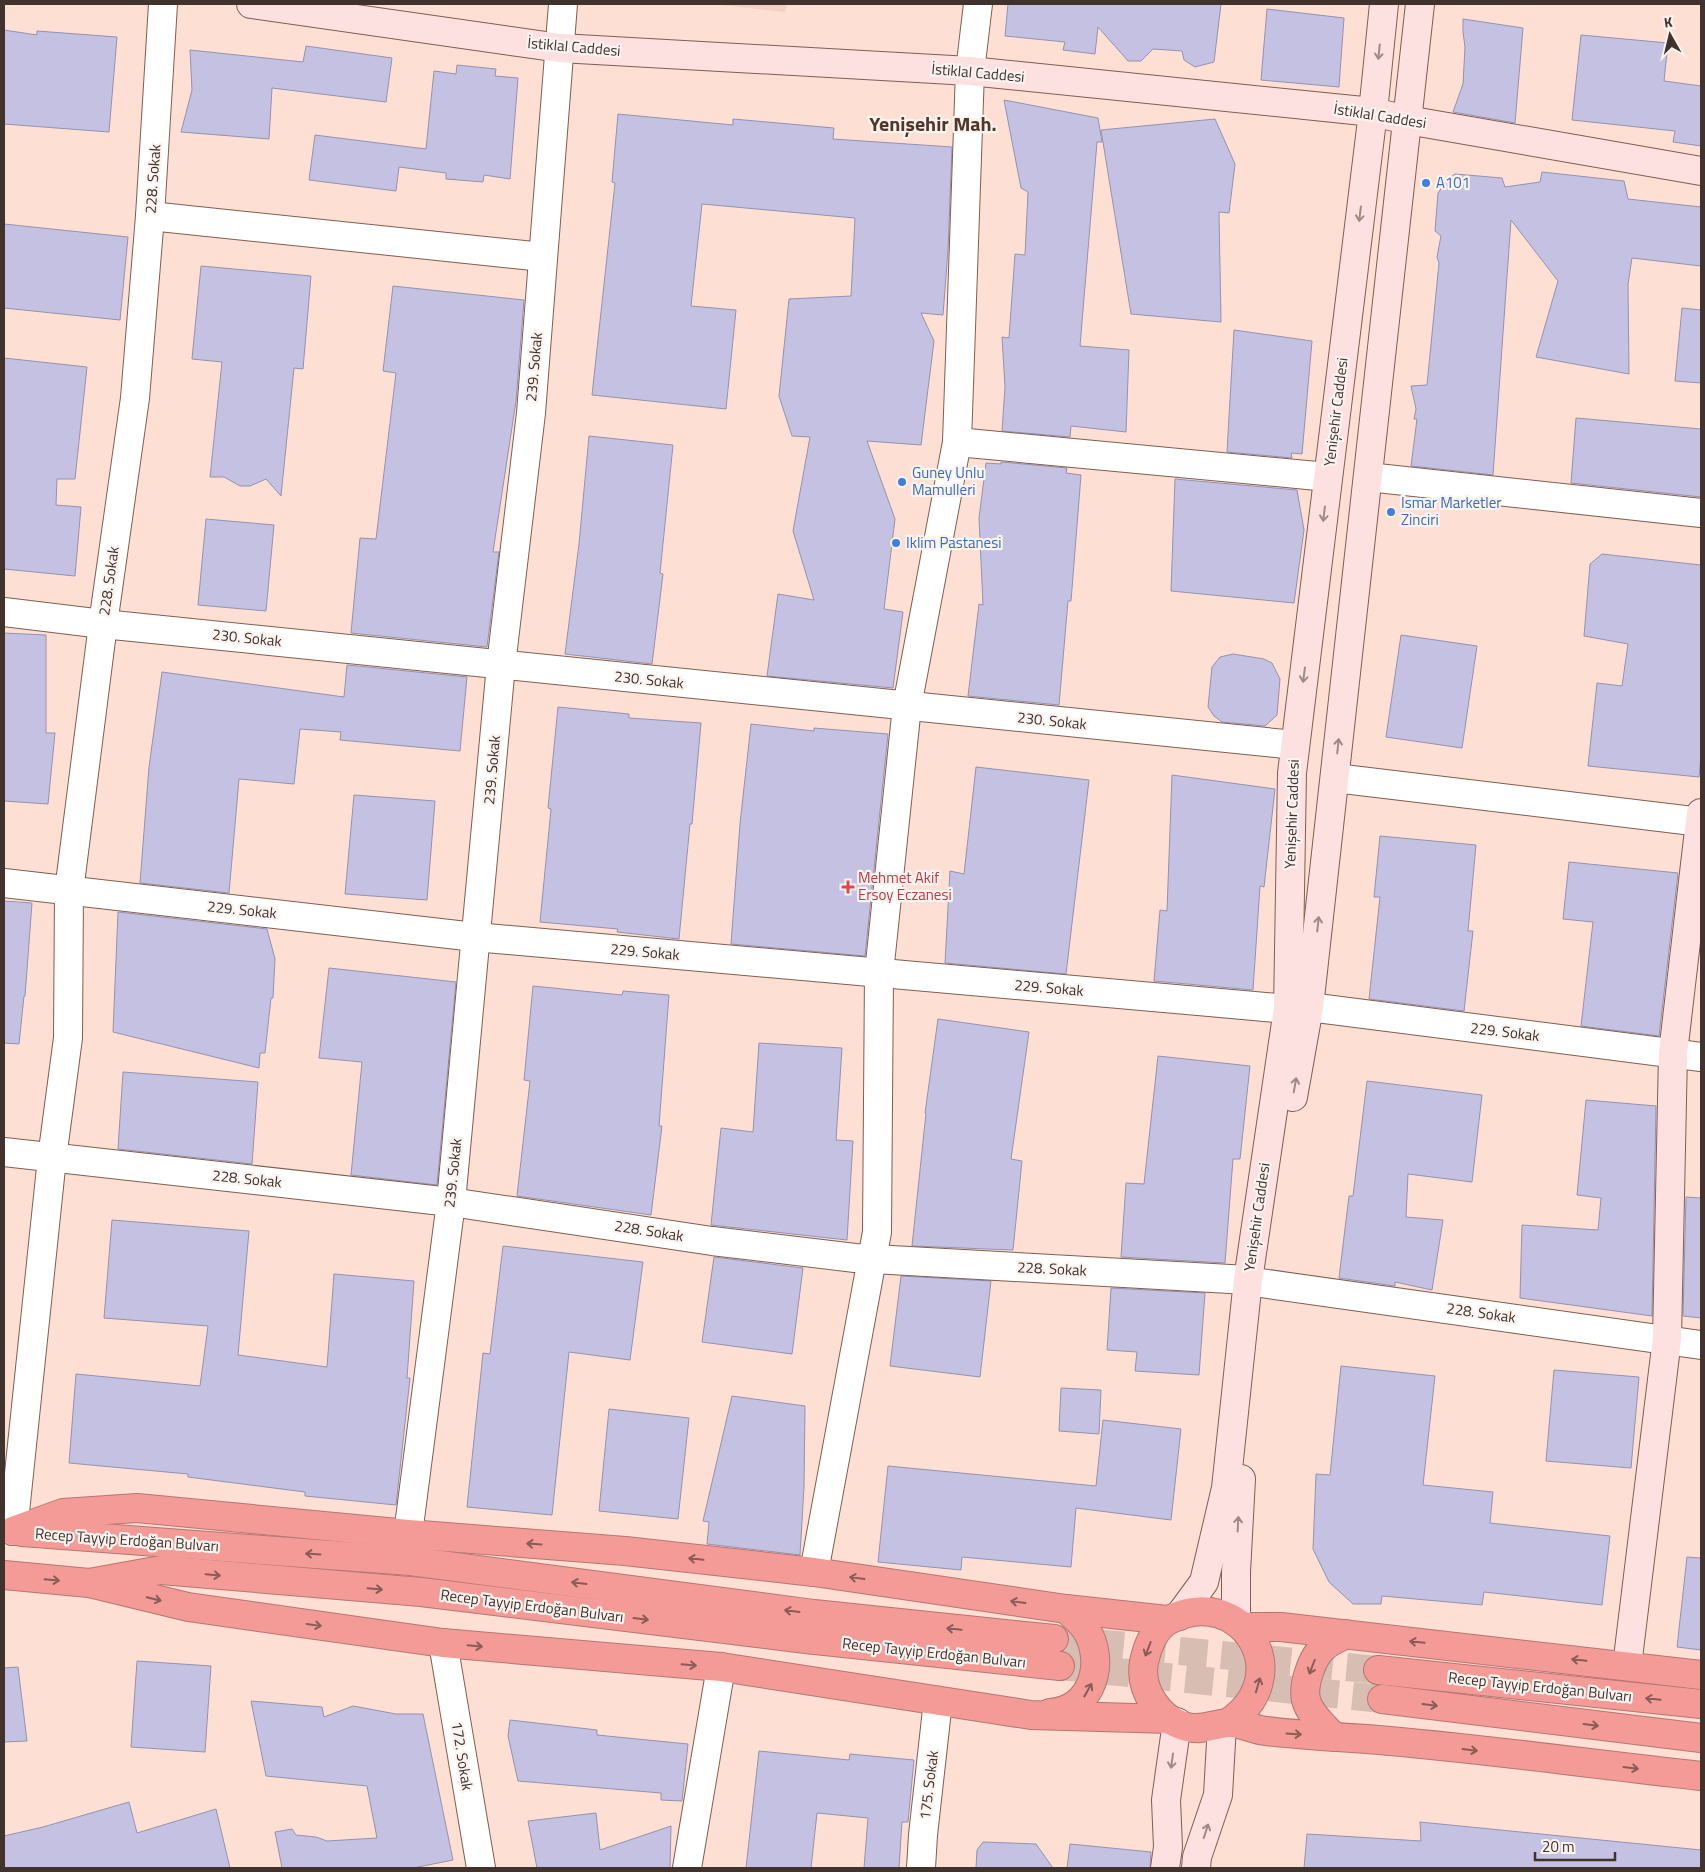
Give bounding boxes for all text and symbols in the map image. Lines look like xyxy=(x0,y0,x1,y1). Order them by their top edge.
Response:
north arrow xyxy=(1645,10,1695,60)
text: K xyxy=(1663,11,1674,33)
street label: İstiklal Caddesi xyxy=(526,31,622,62)
one-way arrow xyxy=(1374,44,1384,60)
street label: İstiklal Caddesi xyxy=(930,57,1026,88)
street label: İstiklal Caddesi xyxy=(1332,97,1428,134)
district label: Yenişehir Mah. xyxy=(869,108,997,139)
street label: 228. Sokak xyxy=(139,143,166,215)
place label: A101 xyxy=(1436,171,1470,194)
marker: A101 xyxy=(1420,177,1432,189)
one-way arrow xyxy=(1355,205,1365,221)
street label: 239. Sokak xyxy=(519,331,548,403)
street label: Yenişehir Caddesi xyxy=(1317,356,1354,468)
place label: Guney Unlu Mamulleri xyxy=(912,461,984,501)
marker: Guney Unlu Mamulleri xyxy=(896,476,908,488)
place label: Ismar Marketler Zinciri xyxy=(1401,491,1502,531)
one-way arrow xyxy=(1318,506,1328,522)
marker: Ismar Marketler Zinciri xyxy=(1385,506,1397,518)
place label: Iklim Pastanesi xyxy=(906,531,1001,554)
marker: Iklim Pastanesi xyxy=(890,537,902,549)
street label: 228. Sokak xyxy=(92,545,125,617)
street label: 230. Sokak xyxy=(211,622,283,653)
street label: 230. Sokak xyxy=(613,664,685,695)
one-way arrow xyxy=(1299,667,1309,683)
street label: 230. Sokak xyxy=(1016,705,1088,736)
street label: 239. Sokak xyxy=(477,734,506,806)
one-way arrow xyxy=(1333,738,1343,754)
street label: Yenişehir Caddesi xyxy=(1278,759,1305,869)
place label: Mehmet Akif Ersoy Eczanesi xyxy=(858,866,952,906)
marker: Mehmet Akif Ersoy Eczanesi xyxy=(842,881,854,893)
street label: 229. Sokak xyxy=(206,894,278,925)
one-way arrow xyxy=(1313,917,1323,933)
street label: 229. Sokak xyxy=(609,937,681,966)
street label: 229. Sokak xyxy=(1013,973,1085,1002)
street label: 229. Sokak xyxy=(1469,1016,1541,1047)
one-way arrow xyxy=(1291,1078,1301,1094)
street label: 239. Sokak xyxy=(437,1137,468,1209)
street label: Yenişehir Caddesi xyxy=(1237,1161,1276,1273)
street label: 228. Sokak xyxy=(211,1163,283,1194)
street label: 228. Sokak xyxy=(613,1214,685,1247)
street label: 228. Sokak xyxy=(1017,1255,1087,1282)
street label: 228. Sokak xyxy=(1445,1296,1517,1329)
one-way arrow xyxy=(1234,1516,1243,1532)
street label: Recep Tayyip Erdoğan Bulvarı xyxy=(34,1522,220,1557)
one-way arrow xyxy=(526,1539,542,1549)
one-way arrow xyxy=(305,1549,321,1559)
one-way arrow xyxy=(688,1554,704,1564)
one-way arrow xyxy=(205,1570,221,1579)
one-way arrow xyxy=(849,1573,865,1583)
one-way arrow xyxy=(44,1575,60,1584)
one-way arrow xyxy=(571,1578,587,1588)
street label: Recep Tayyip Erdoğan Bulvarı xyxy=(439,1583,625,1628)
one-way arrow xyxy=(367,1584,383,1593)
one-way arrow xyxy=(145,1595,161,1604)
one-way arrow xyxy=(1010,1597,1026,1607)
one-way arrow xyxy=(785,1606,801,1616)
one-way arrow xyxy=(633,1614,649,1624)
one-way arrow xyxy=(306,1620,322,1630)
one-way arrow xyxy=(946,1624,962,1634)
street label: Recep Tayyip Erdoğan Bulvarı xyxy=(841,1631,1027,1674)
one-way arrow xyxy=(1410,1637,1426,1647)
one-way arrow xyxy=(467,1641,483,1651)
one-way arrow xyxy=(1143,1641,1152,1656)
one-way arrow xyxy=(1571,1655,1587,1665)
one-way arrow xyxy=(1307,1659,1316,1674)
one-way arrow xyxy=(681,1660,697,1669)
street label: Recep Tayyip Erdoğan Bulvarı xyxy=(1447,1665,1633,1708)
one-way arrow xyxy=(1254,1677,1263,1693)
one-way arrow xyxy=(1083,1682,1093,1697)
one-way arrow xyxy=(1645,1694,1661,1704)
one-way arrow xyxy=(1422,1700,1438,1710)
street label: 172. Sokak xyxy=(446,1720,479,1792)
one-way arrow xyxy=(1583,1720,1599,1730)
one-way arrow xyxy=(1286,1729,1302,1738)
one-way arrow xyxy=(1462,1745,1478,1755)
street label: 175. Sokak xyxy=(913,1749,944,1821)
one-way arrow xyxy=(1166,1753,1176,1769)
one-way arrow xyxy=(1623,1763,1639,1773)
one-way arrow xyxy=(1202,1824,1211,1840)
scale bar xyxy=(1535,1830,1615,1862)
text: 20 m xyxy=(1542,1835,1575,1858)

